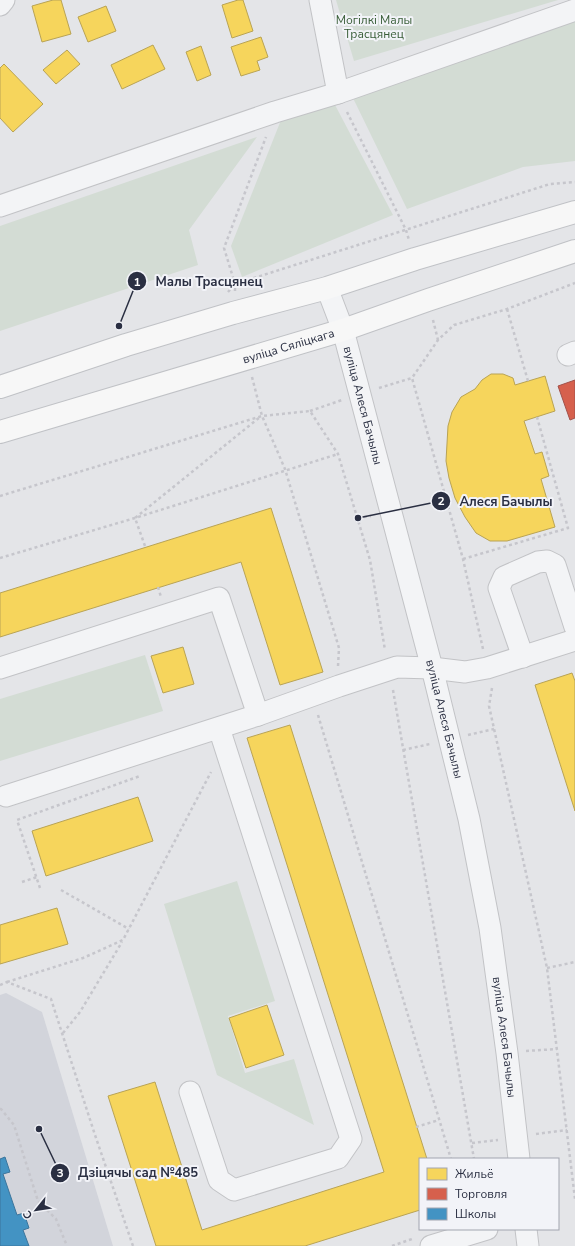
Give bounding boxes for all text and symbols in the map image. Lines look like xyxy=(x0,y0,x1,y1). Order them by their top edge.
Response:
park label: Могілкі Малы Трасцянец xyxy=(336,12,412,42)
callout: Малы Трасцянец xyxy=(127,269,270,294)
text: Малы Трасцянец xyxy=(155,273,263,291)
text: 1 xyxy=(133,274,141,290)
street label: вуліца Сяліцкага xyxy=(241,325,336,367)
street label: вуліца Алеся Бачылы xyxy=(340,345,386,466)
callout: Алеся Бачылы xyxy=(431,489,560,514)
text: 2 xyxy=(437,493,445,509)
text: Алеся Бачылы xyxy=(459,493,553,511)
street label: вуліца Алеся Бачылы xyxy=(422,658,467,780)
street label: вуліца Алеся Бачылы xyxy=(489,976,520,1098)
legend xyxy=(419,1158,559,1230)
callout: Дзіцячы сад №485 xyxy=(50,1160,206,1185)
text: Дзіцячы сад №485 xyxy=(78,1164,198,1182)
text: 3 xyxy=(56,1165,64,1181)
text: Жильё xyxy=(455,1166,493,1182)
text: Торговля xyxy=(455,1186,507,1202)
north arrow xyxy=(16,1190,56,1230)
text: Школы xyxy=(455,1206,496,1222)
text: С xyxy=(19,1207,36,1222)

